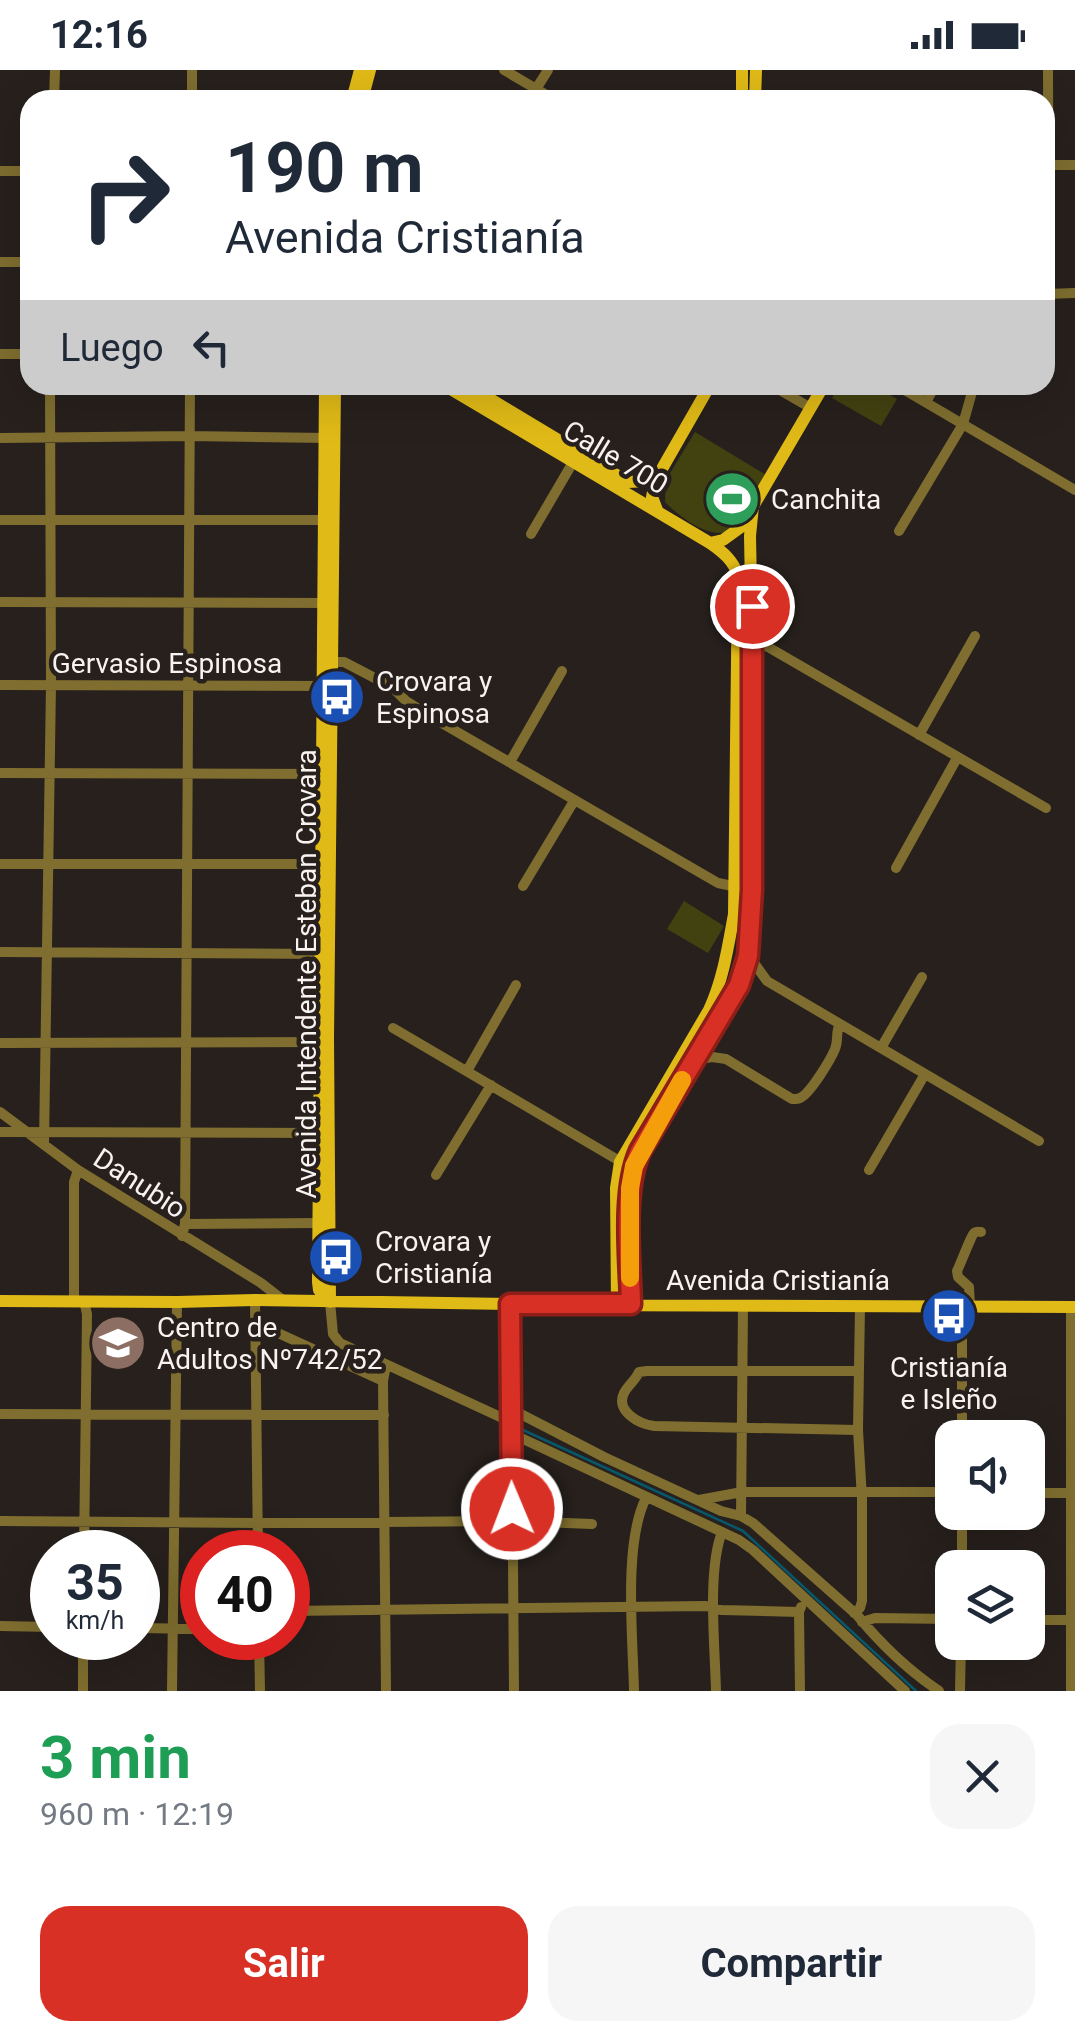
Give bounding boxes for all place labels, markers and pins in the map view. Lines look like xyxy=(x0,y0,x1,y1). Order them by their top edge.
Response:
sports icon: Canchita xyxy=(702,469,762,529)
place label: Canchita xyxy=(771,483,881,516)
pin xyxy=(710,564,795,649)
place label: Crovara y Espinosa xyxy=(376,665,492,730)
bus stop icon: Crovara y Espinosa xyxy=(307,667,367,727)
place label: Crovara y Cristianía xyxy=(375,1225,493,1290)
bus stop icon: Crovara y Cristianía xyxy=(306,1227,366,1287)
bus stop icon: Cristianía e Isleño xyxy=(919,1286,979,1346)
place label: Centro de Adultos Nº742/52 xyxy=(157,1311,383,1376)
school or university icon: Centro de Adultos Nº742/52 xyxy=(88,1313,148,1373)
place label: Cristianía e Isleño xyxy=(890,1351,1008,1416)

